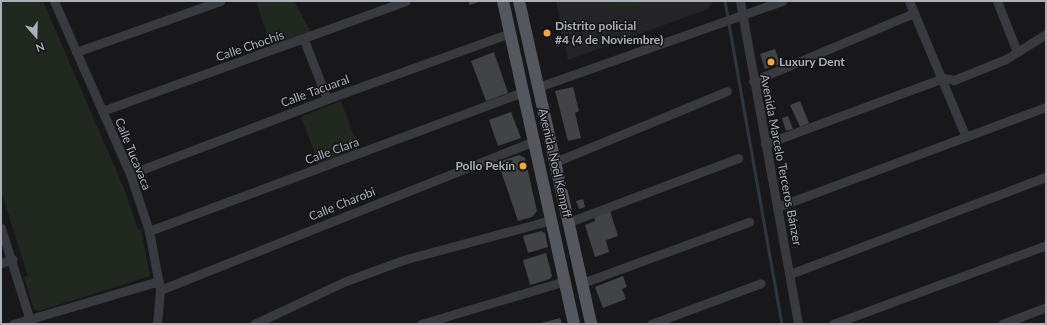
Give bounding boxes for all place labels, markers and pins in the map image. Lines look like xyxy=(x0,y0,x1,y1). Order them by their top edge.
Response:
place label: Distrito policial #4 (4 de Noviembre) xyxy=(555,19,663,47)
marker: Distrito policial #4 (4 de Noviembre) xyxy=(542,28,552,38)
place label: Luxury Dent xyxy=(779,55,845,69)
marker: Luxury Dent xyxy=(766,57,776,67)
place label: Pollo Pekín xyxy=(455,159,515,173)
marker: Pollo Pekín xyxy=(518,161,528,171)

